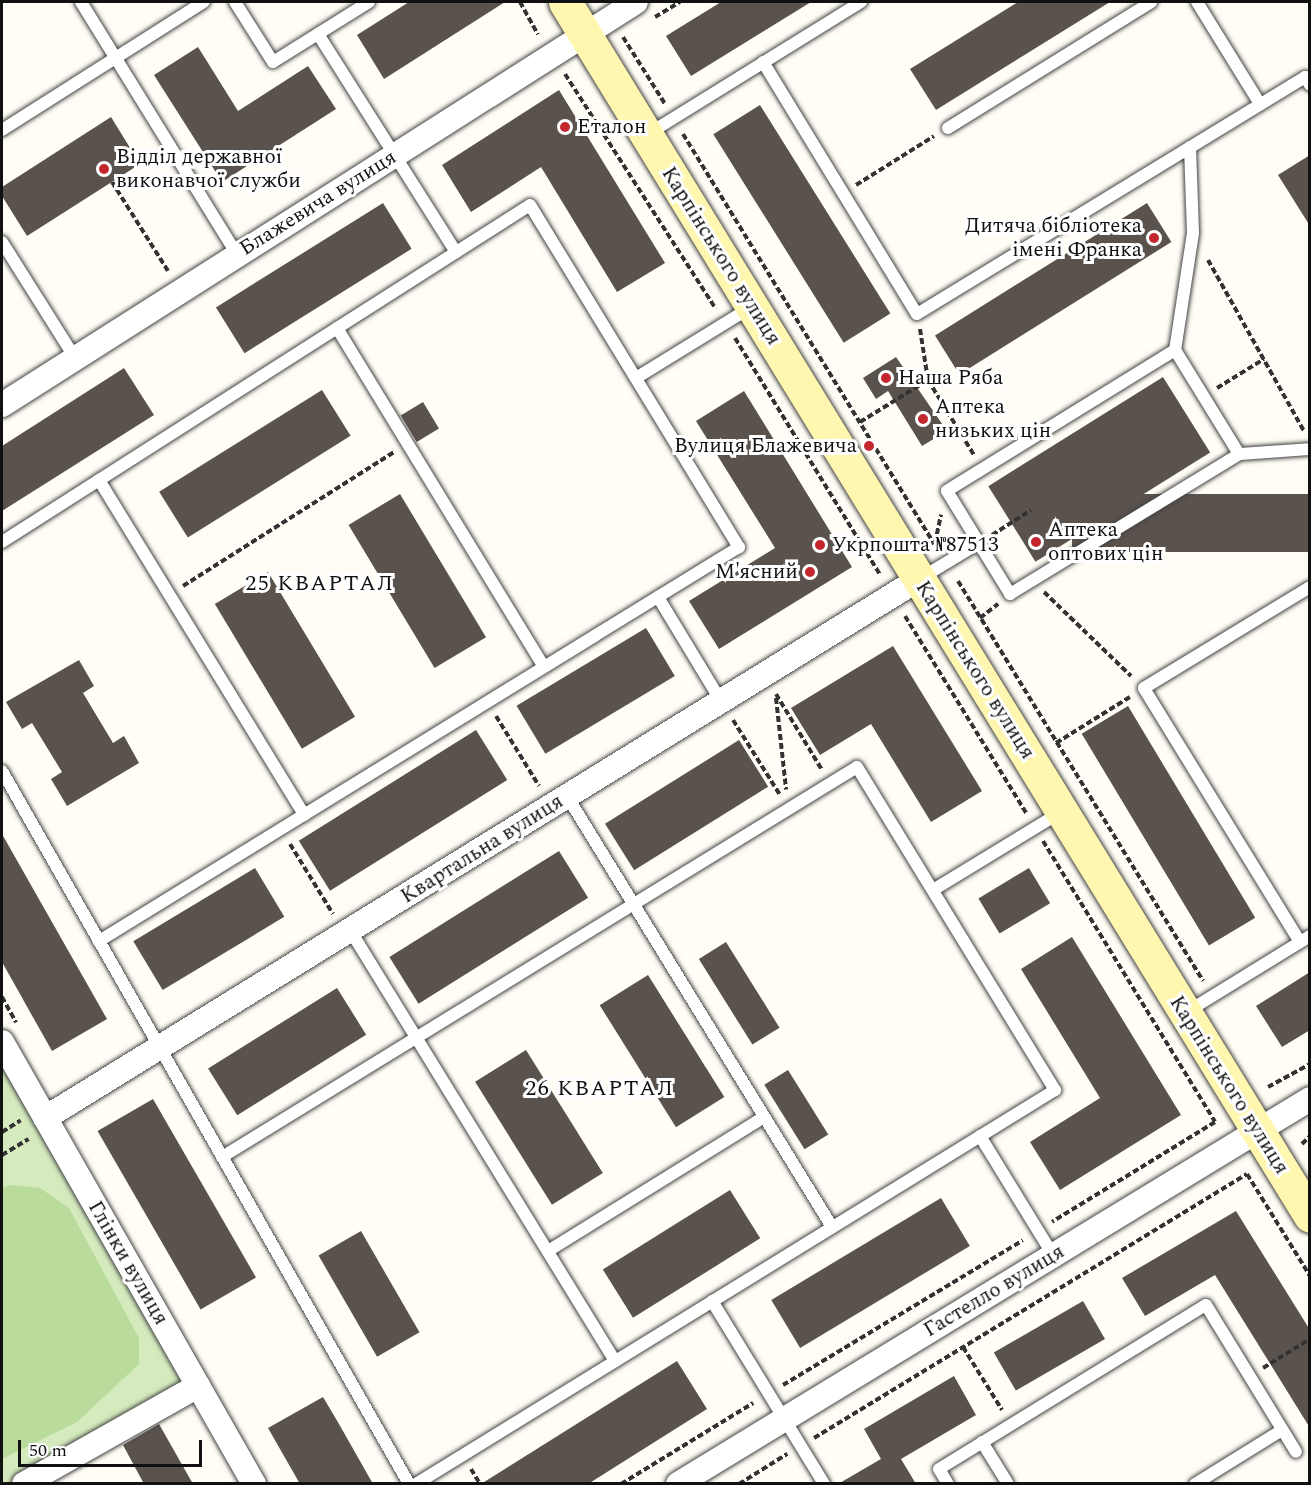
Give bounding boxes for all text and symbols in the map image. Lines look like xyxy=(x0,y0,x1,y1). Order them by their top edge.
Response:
place label: Еталон xyxy=(577,114,646,140)
marker: Еталон xyxy=(558,120,572,134)
place label: Відділ державної виконавчої служби xyxy=(116,144,301,194)
street label: Блажевича вулиця xyxy=(235,145,401,261)
marker: Відділ державної виконавчої служби xyxy=(97,162,111,176)
street label: Карпінського вулиця xyxy=(656,162,786,350)
place label: Дитяча бібліотека імені Франка xyxy=(965,213,1142,263)
marker: Дитяча бібліотека імені Франка xyxy=(1147,231,1161,245)
place label: Наша Ряба xyxy=(898,365,1003,391)
marker: Наша Ряба xyxy=(879,371,893,385)
place label: Аптека низьких цін xyxy=(935,394,1051,444)
marker: Аптека низьких цін xyxy=(916,412,930,426)
place label: Вулиця Блажевича xyxy=(674,433,857,459)
marker: Вулиця Блажевича xyxy=(862,439,876,453)
place label: Аптека оптових цін xyxy=(1048,517,1163,567)
place label: Укрпошта №87513 xyxy=(832,532,999,558)
marker: Аптека оптових цін xyxy=(1029,535,1043,549)
marker: Укрпошта №87513 xyxy=(813,538,827,552)
place label: М'ясний xyxy=(715,559,798,585)
marker: М'ясний xyxy=(803,565,817,579)
district label: 25 КВАРТАЛ xyxy=(245,571,395,597)
street label: Карпінського вулиця xyxy=(910,576,1040,764)
street label: Квартальна вулиця xyxy=(396,789,568,909)
street label: Карпінського вулиця xyxy=(1164,991,1294,1179)
district label: 26 КВАРТАЛ xyxy=(525,1076,675,1102)
street label: Глінки вулиця xyxy=(82,1196,174,1330)
street label: Гастелло вулиця xyxy=(919,1239,1069,1343)
scale bar xyxy=(21,1428,206,1466)
text: 50 m xyxy=(29,1437,67,1464)

